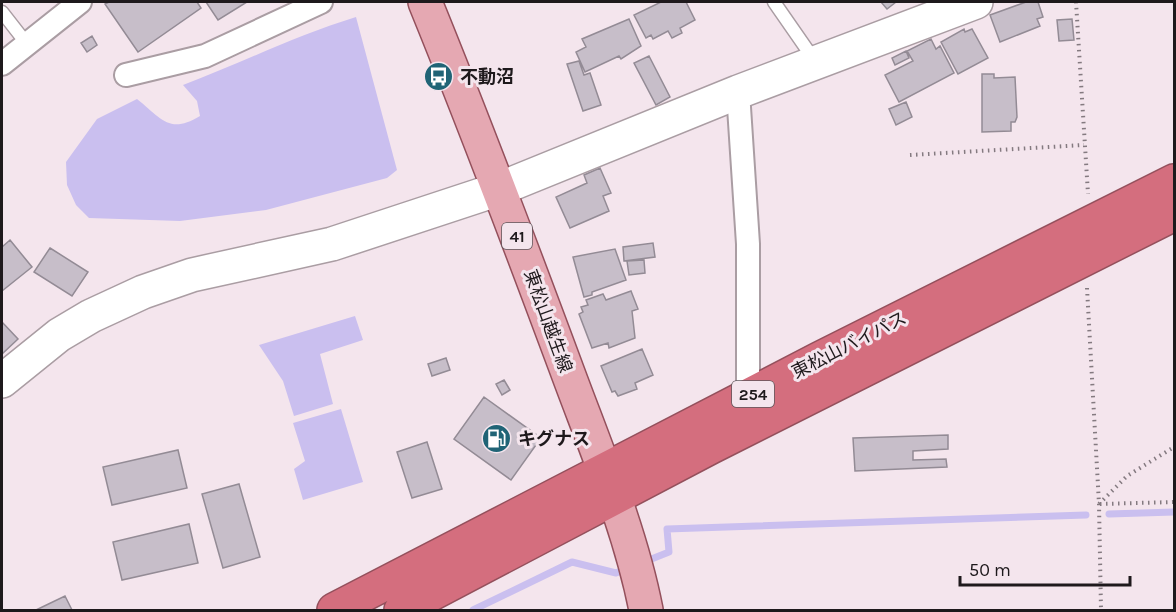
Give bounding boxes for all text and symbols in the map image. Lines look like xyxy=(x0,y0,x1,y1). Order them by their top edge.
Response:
bus stop icon: 不動沼 xyxy=(423,61,455,93)
place label: 不動沼 xyxy=(460,66,514,88)
road number: 41 xyxy=(502,223,532,249)
street label: 東松山越生線 xyxy=(519,266,577,376)
street label: 東松山バイパス xyxy=(788,307,910,383)
road number: 254 xyxy=(732,381,774,407)
fuel station icon: キグナス xyxy=(481,423,513,455)
place label: キグナス xyxy=(518,428,590,450)
scale bar xyxy=(960,549,1130,587)
text: 50 m xyxy=(969,559,1011,581)

